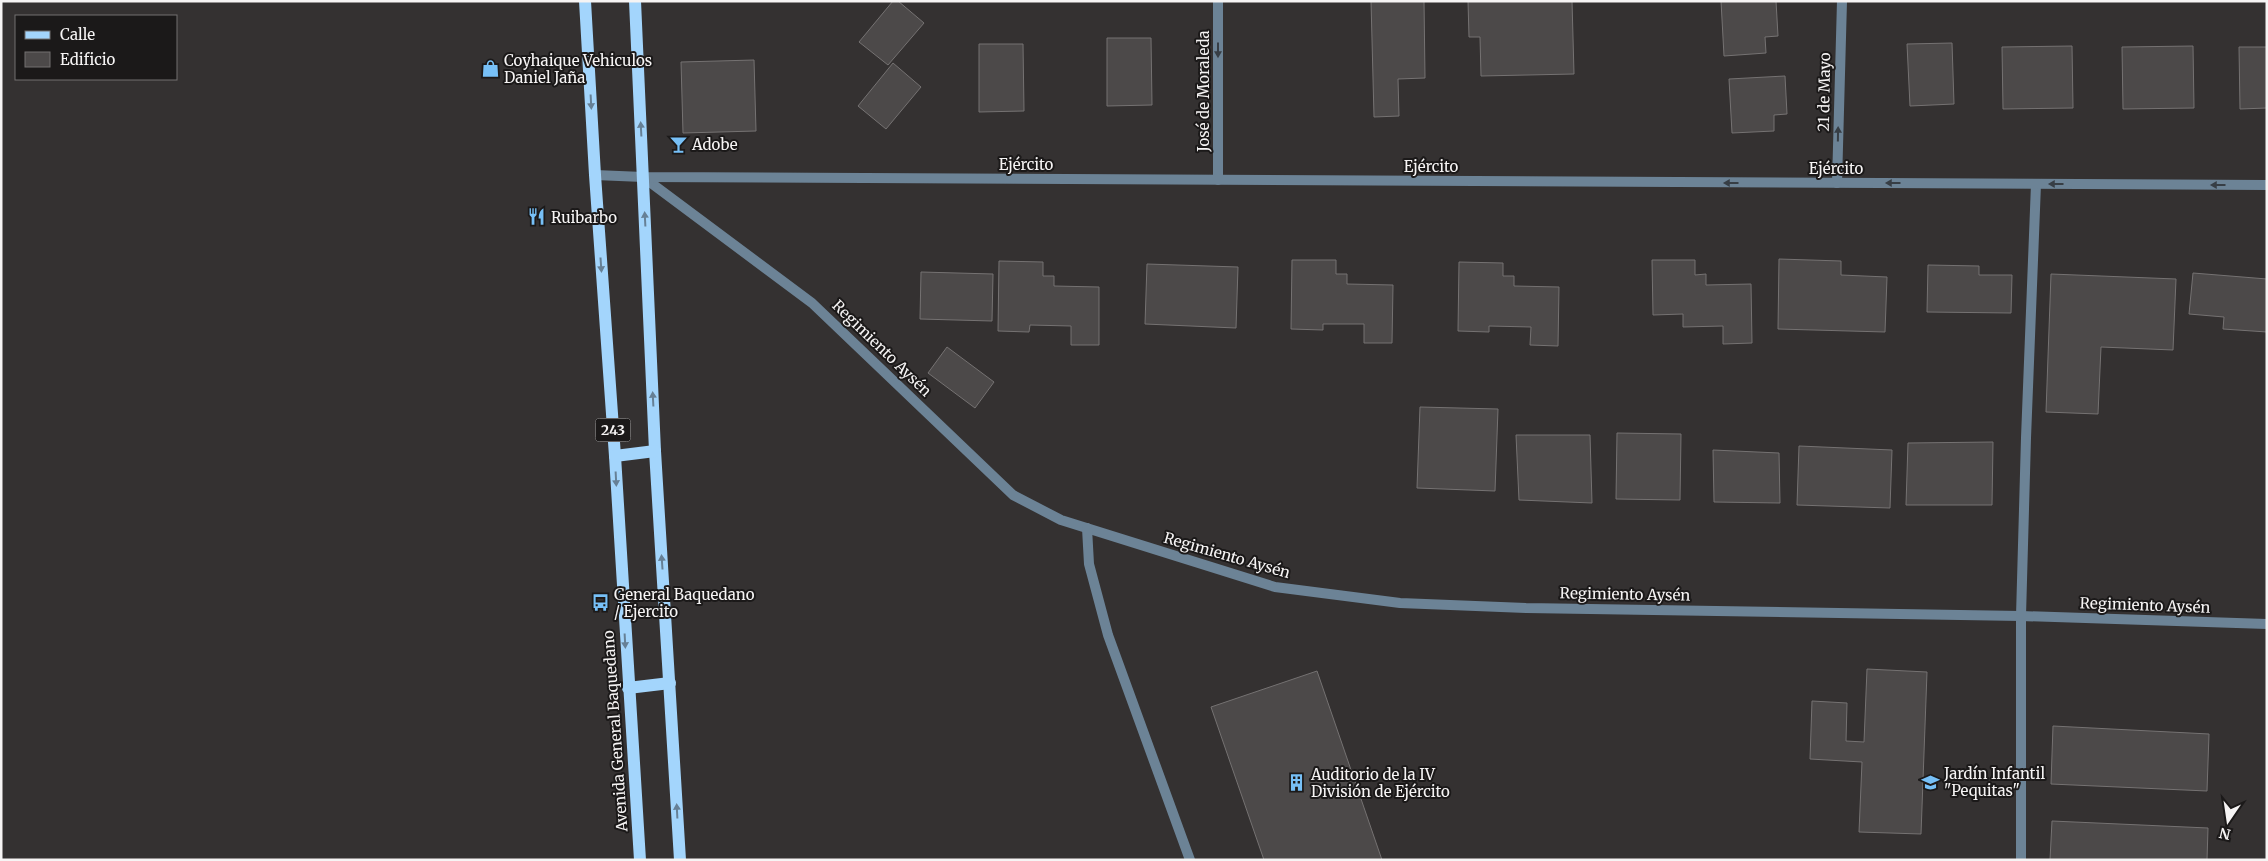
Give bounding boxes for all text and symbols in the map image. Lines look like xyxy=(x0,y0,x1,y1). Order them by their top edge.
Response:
legend xyxy=(15,15,178,80)
text: Calle xyxy=(60,25,95,44)
street label: José de Moraleda xyxy=(1194,30,1213,153)
one-way arrow xyxy=(1214,42,1222,58)
text: Edificio xyxy=(60,50,116,69)
place label: Coyhaique Vehiculos Daniel Jaña xyxy=(504,51,652,87)
street label: 21 de Mayo xyxy=(1814,52,1834,132)
shop icon: Coyhaique Vehiculos Daniel Jaña xyxy=(480,59,500,79)
one-way arrow xyxy=(587,95,595,111)
one-way arrow xyxy=(637,121,645,137)
one-way arrow xyxy=(1835,126,1843,142)
bar icon: Adobe xyxy=(668,134,688,154)
place label: Adobe xyxy=(691,135,738,154)
street label: Ejército xyxy=(999,155,1054,174)
street label: Ejército xyxy=(1404,157,1459,176)
street label: Ejército xyxy=(1809,159,1864,178)
one-way arrow xyxy=(1722,179,1738,187)
one-way arrow xyxy=(1885,179,1901,187)
one-way arrow xyxy=(2047,180,2063,188)
one-way arrow xyxy=(2210,181,2226,189)
restaurant icon: Ruibarbo xyxy=(527,207,547,227)
place label: Ruibarbo xyxy=(551,208,617,227)
one-way arrow xyxy=(641,211,649,227)
one-way arrow xyxy=(598,257,606,273)
street label: Regimiento Aysén xyxy=(828,296,936,400)
one-way arrow xyxy=(649,391,657,407)
road number: 243 xyxy=(596,418,630,442)
one-way arrow xyxy=(613,471,621,487)
street label: Regimiento Aysén xyxy=(1162,528,1292,582)
one-way arrow xyxy=(658,553,666,569)
street label: Regimiento Aysén xyxy=(1559,583,1691,605)
place label: General Baquedano / Ejercito xyxy=(614,585,755,621)
bus stop icon: General Baquedano / Ejercito xyxy=(590,593,610,613)
street label: Regimiento Aysén xyxy=(2079,593,2211,617)
street label: Avenida General Baquedano xyxy=(598,629,632,833)
one-way arrow xyxy=(622,633,630,649)
place label: Jardín Infantil "Pequitas" xyxy=(1943,764,2045,800)
place label: Auditorio de la IV División de Ejército xyxy=(1310,765,1450,801)
school or university icon: Jardín Infantil "Pequitas" xyxy=(1920,772,1940,792)
building icon: Auditorio de la IV División de Ejército xyxy=(1287,773,1307,793)
north arrow xyxy=(2203,796,2253,846)
one-way arrow xyxy=(673,803,681,819)
text: N xyxy=(2218,824,2232,844)

